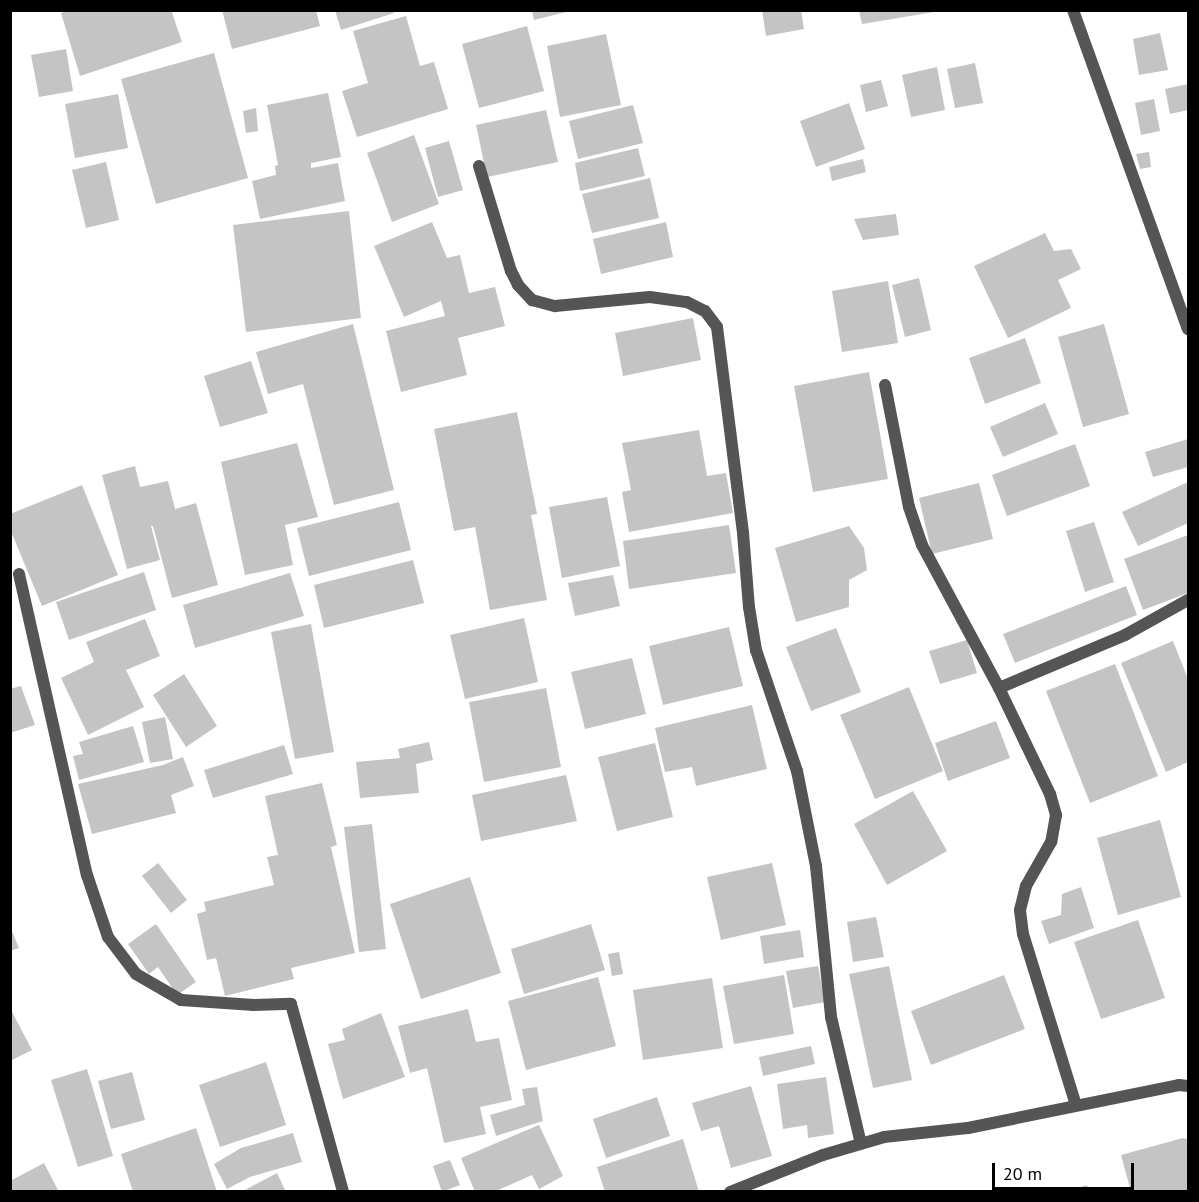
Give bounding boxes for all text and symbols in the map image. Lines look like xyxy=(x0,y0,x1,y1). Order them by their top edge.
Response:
scale bar xyxy=(995,1151,1138,1189)
text: 20 m xyxy=(1003,1162,1042,1185)

